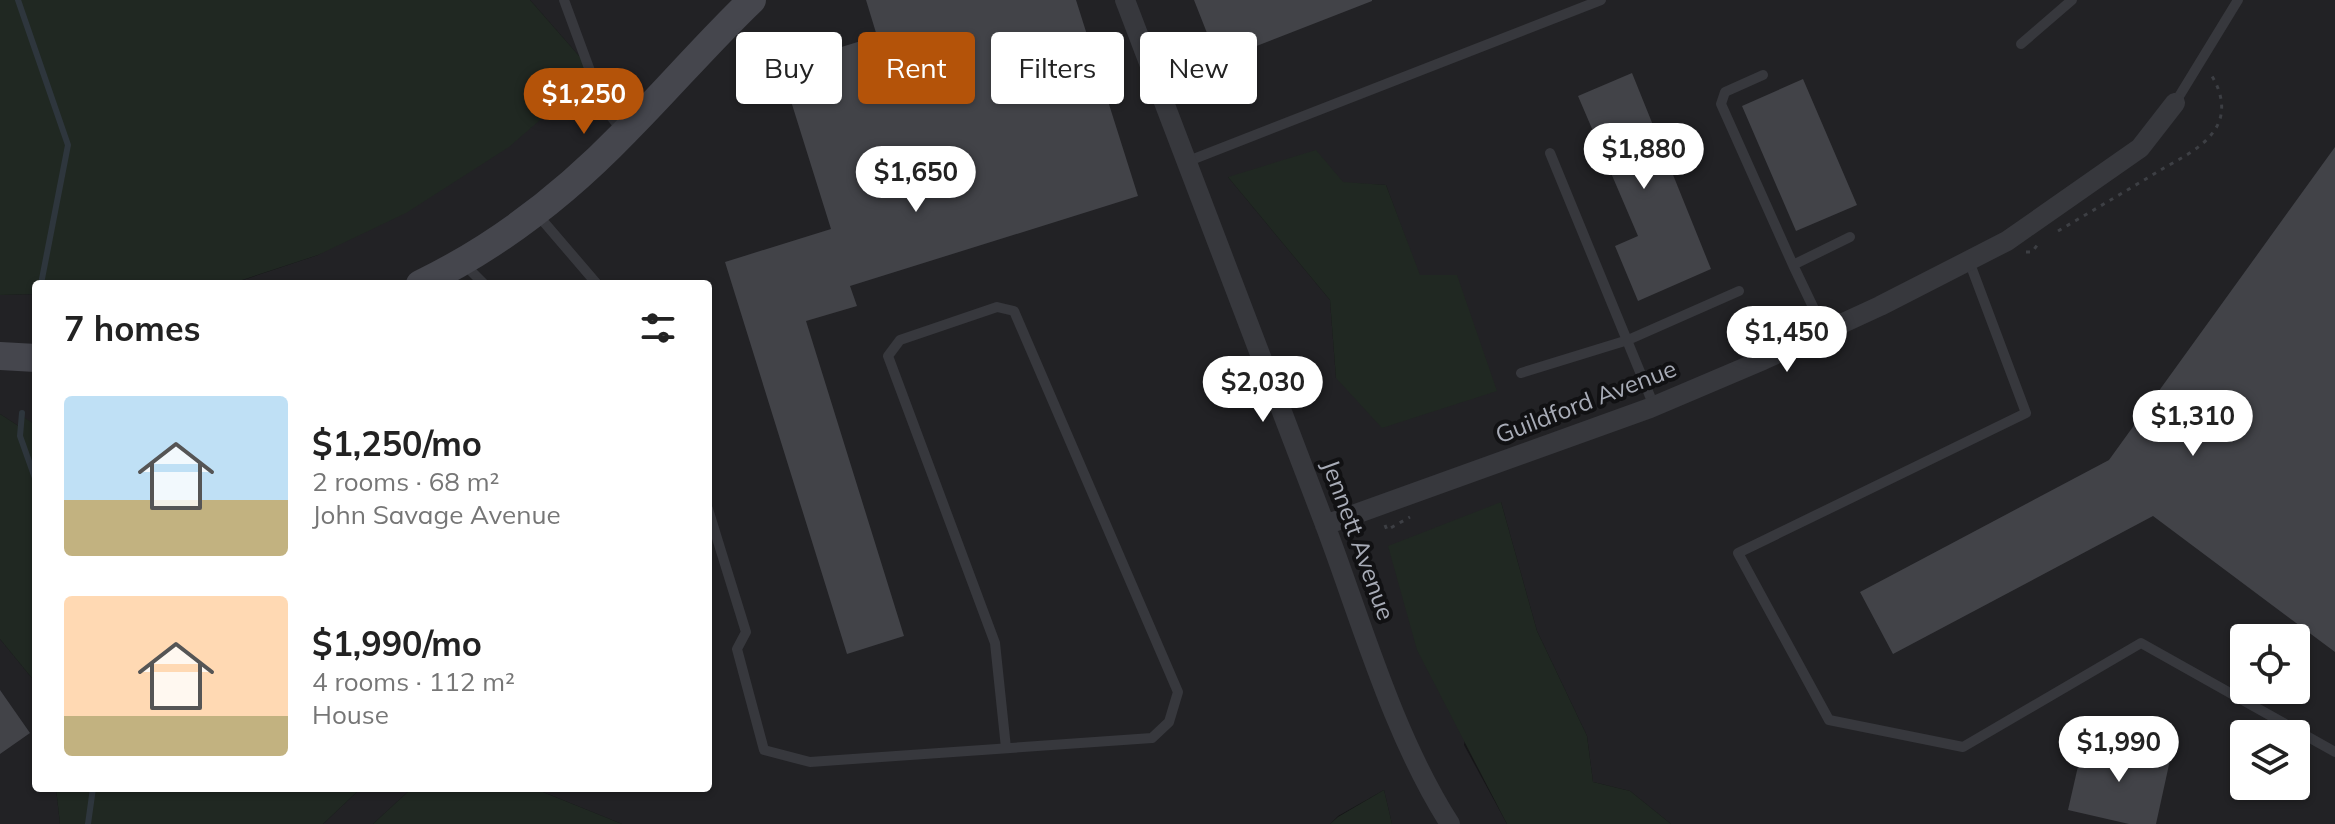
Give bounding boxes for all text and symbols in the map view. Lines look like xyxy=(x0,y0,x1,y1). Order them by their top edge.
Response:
chip: Buy xyxy=(736,32,842,104)
chip: Rent xyxy=(858,32,975,104)
chip: Filters xyxy=(991,32,1124,104)
chip: New xyxy=(1140,32,1257,104)
pin: $1,250 xyxy=(519,68,649,136)
text: $1,250 xyxy=(542,77,626,110)
pin: $1,880 xyxy=(1579,123,1709,191)
text: $1,880 xyxy=(1602,132,1686,165)
pin: $1,650 xyxy=(851,146,981,214)
text: $1,650 xyxy=(874,155,958,188)
icon: filters xyxy=(636,306,680,350)
pin: $1,450 xyxy=(1722,306,1852,374)
text: 7 homes xyxy=(64,307,201,350)
text: $1,450 xyxy=(1745,315,1829,348)
street label: Guildford Avenue xyxy=(1491,353,1680,449)
pin: $2,030 xyxy=(1198,356,1328,424)
text: $2,030 xyxy=(1221,365,1305,398)
pin: $1,310 xyxy=(2128,390,2258,458)
text: $1,310 xyxy=(2151,399,2235,432)
text: $1,250/mo xyxy=(312,422,482,465)
icon: home xyxy=(128,428,224,524)
street label: Jennett Avenue xyxy=(1316,455,1402,624)
text: 2 rooms · 68 m² xyxy=(312,465,499,498)
text: John Savage Avenue xyxy=(312,498,561,531)
text: $1,990/mo xyxy=(312,622,482,665)
map controls xyxy=(2230,624,2310,800)
button: locate xyxy=(2230,624,2310,704)
icon: home xyxy=(128,628,224,724)
text: 4 rooms · 112 m² xyxy=(312,665,515,698)
text: House xyxy=(312,698,389,731)
pin: $1,990 xyxy=(2054,716,2184,784)
button: layers xyxy=(2230,720,2310,800)
text: $1,990 xyxy=(2077,725,2161,758)

